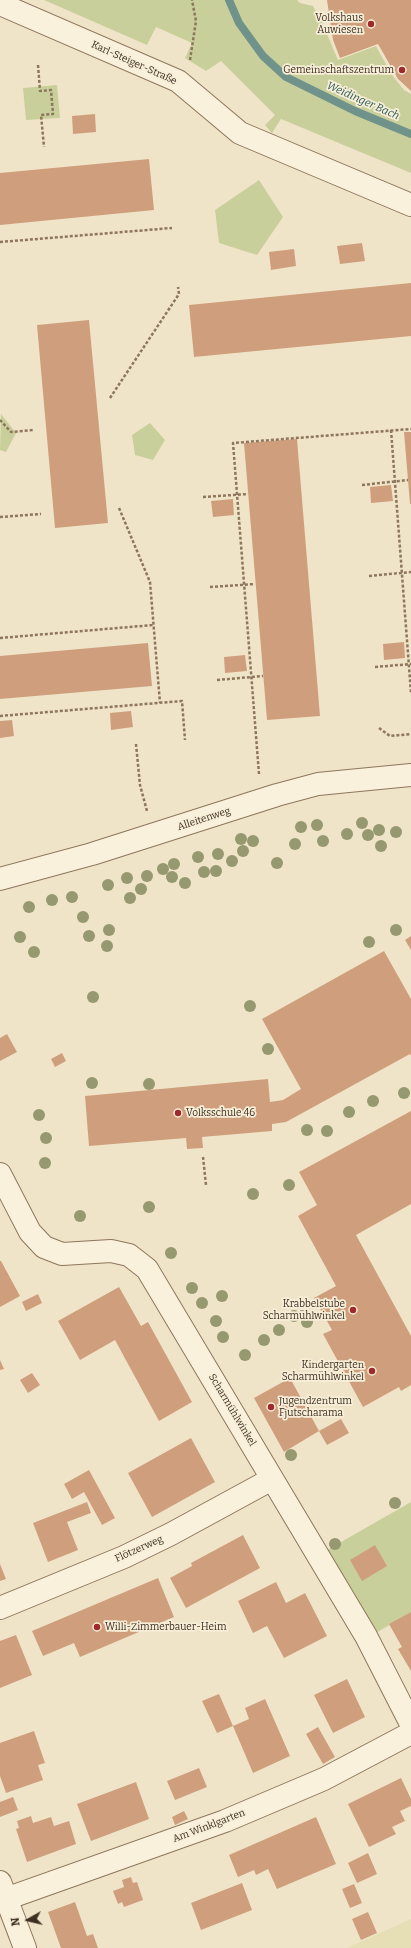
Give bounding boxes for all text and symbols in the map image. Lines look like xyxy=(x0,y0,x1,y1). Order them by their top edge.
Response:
place label: Volkshaus Auwiesen xyxy=(315,12,363,36)
marker: Volkshaus Auwiesen xyxy=(366,19,376,29)
street label: Karl-Steiger-Straße xyxy=(89,39,179,87)
place label: Gemeinschaftszentrum xyxy=(283,64,394,76)
marker: Gemeinschaftszentrum xyxy=(397,65,407,75)
water label: Weidinger Bach xyxy=(325,79,401,123)
street label: Alleitenweg xyxy=(176,805,232,833)
place label: Volksschule 46 xyxy=(186,1107,255,1119)
marker: Volksschule 46 xyxy=(173,1108,183,1118)
place label: Krabbelstube Scharmühlwinkel xyxy=(263,1298,345,1322)
marker: Krabbelstube Scharmühlwinkel xyxy=(348,1305,358,1315)
place label: Kindergarten Scharmühlwinkel xyxy=(282,1359,364,1382)
marker: Kindergarten Scharmühlwinkel xyxy=(367,1366,377,1376)
street label: Scharmühlwinkel xyxy=(206,1372,258,1448)
place label: Jugendzentrum Fjutscharama xyxy=(279,1395,352,1418)
marker: Jugendzentrum Fjutscharama xyxy=(266,1402,276,1412)
street label: Flötzerweg xyxy=(113,1533,165,1565)
place label: Willi-Zimmerbauer-Heim xyxy=(105,1621,227,1633)
marker: Willi-Zimmerbauer-Heim xyxy=(92,1622,102,1632)
street label: Am Winklgarten xyxy=(171,1807,247,1845)
north arrow xyxy=(8,1900,48,1940)
text: N xyxy=(9,1917,23,1927)

